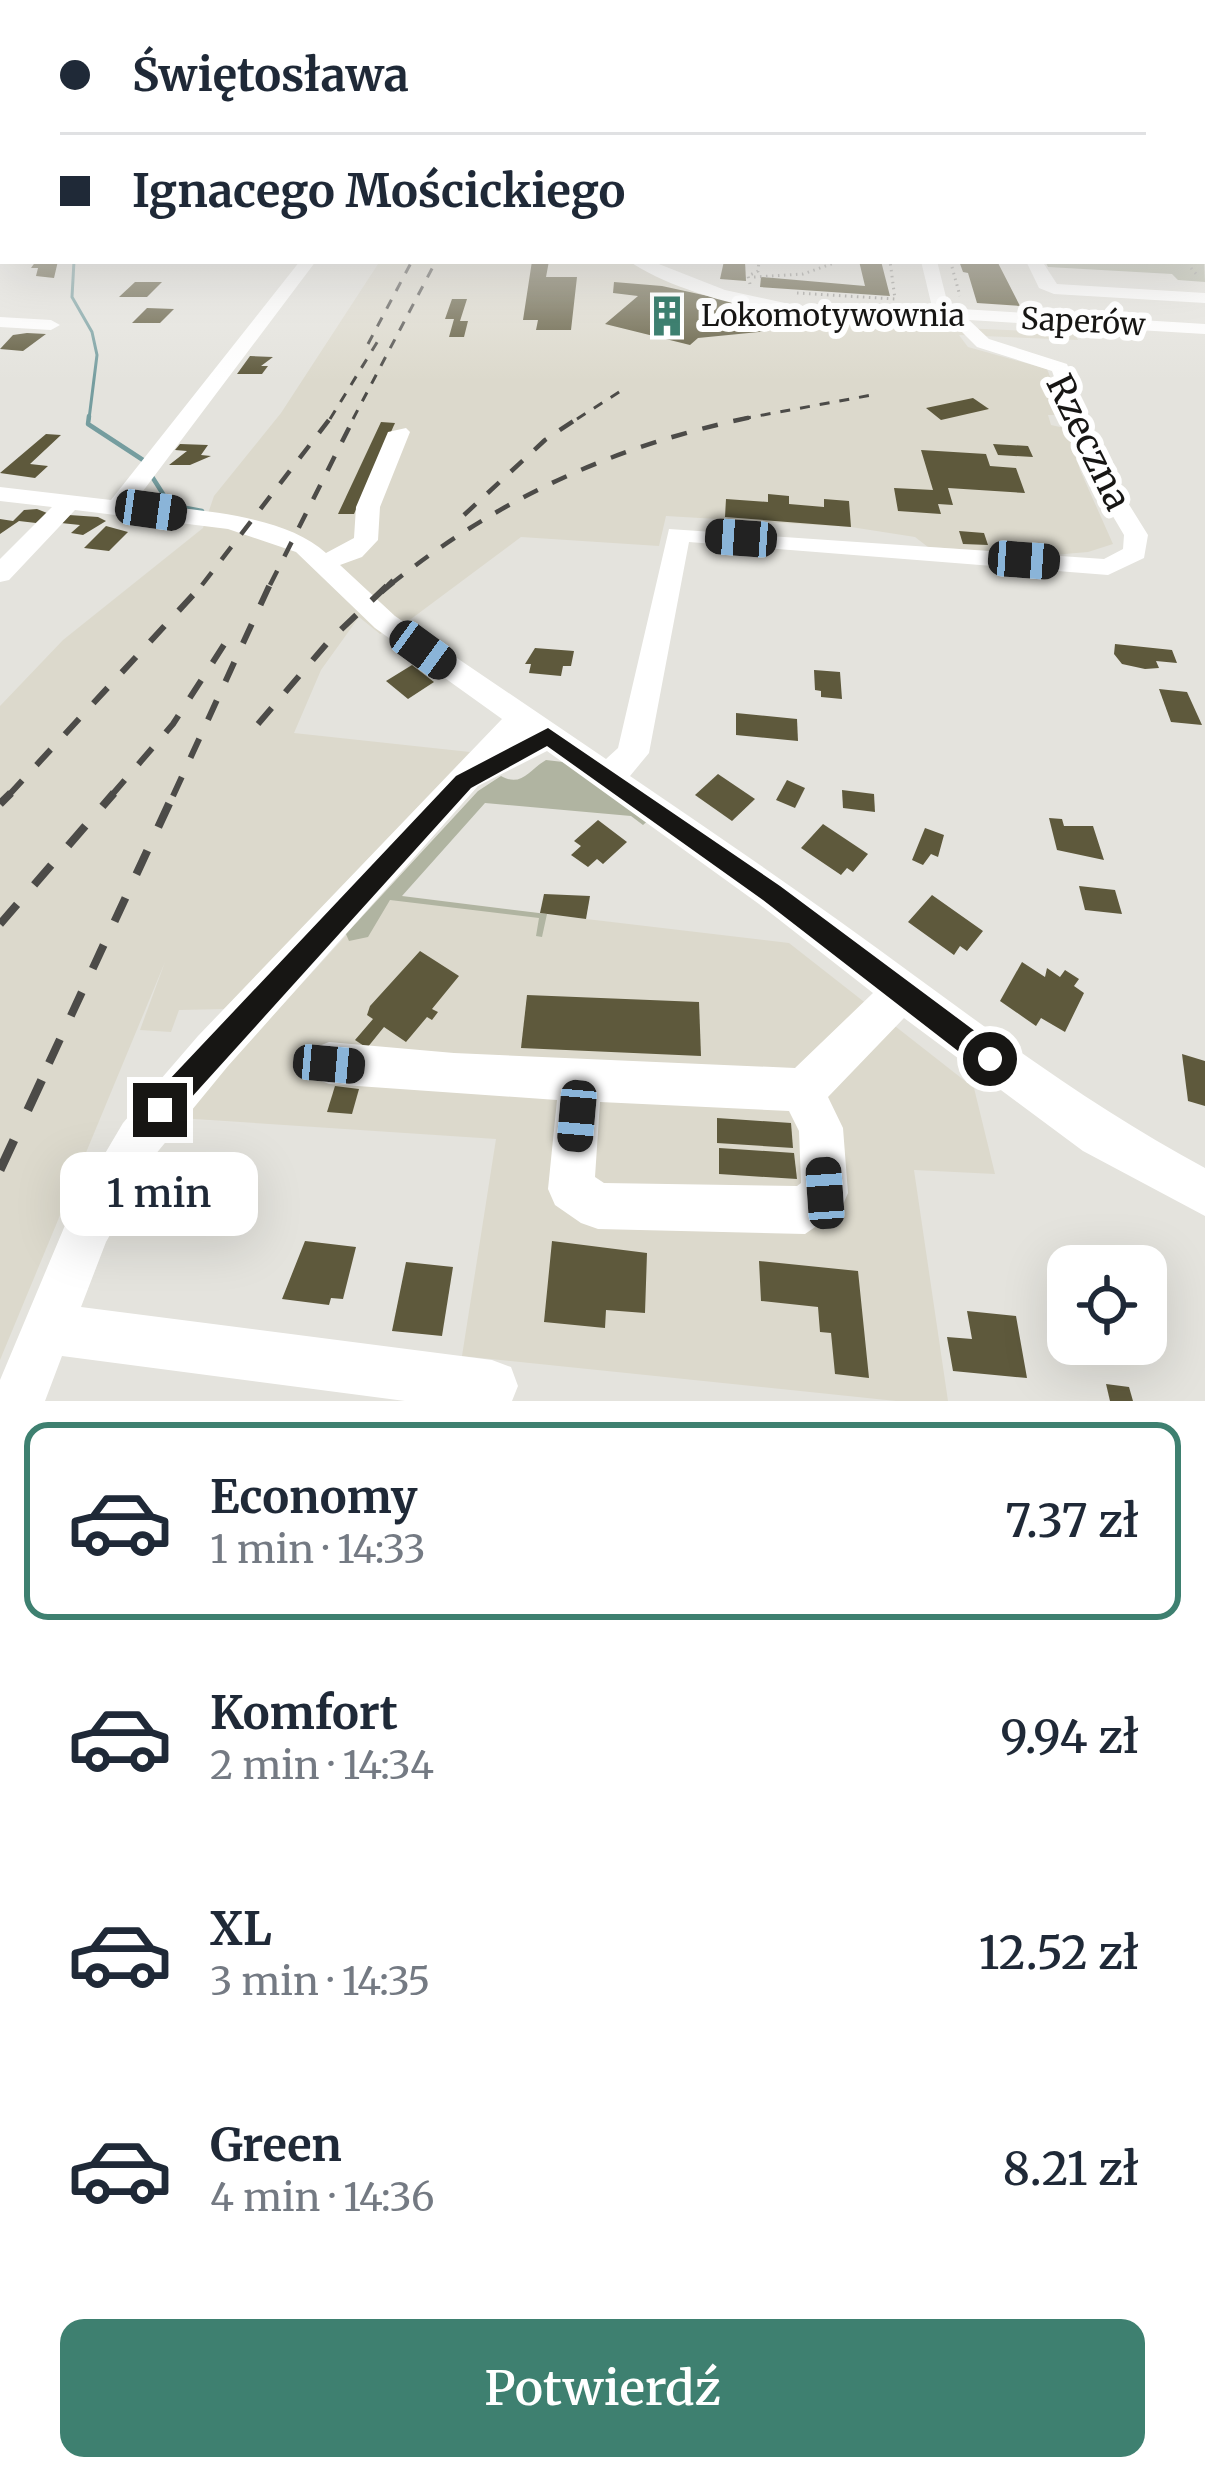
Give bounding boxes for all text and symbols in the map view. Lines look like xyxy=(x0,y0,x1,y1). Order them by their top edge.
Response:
text: Świętosława xyxy=(132,47,409,103)
text: Ignacego Mościckiego xyxy=(132,163,625,219)
building icon: Lokomotywownia xyxy=(644,293,690,339)
place label: Lokomotywownia xyxy=(701,296,965,334)
street label: Saperów xyxy=(1020,299,1147,343)
street label: Rzeczna xyxy=(1036,367,1141,517)
car xyxy=(113,487,189,533)
car xyxy=(704,518,778,558)
car xyxy=(987,540,1061,580)
car xyxy=(383,614,463,686)
route start xyxy=(963,1032,1017,1086)
car xyxy=(292,1043,366,1085)
car xyxy=(556,1079,598,1153)
route end xyxy=(133,1083,187,1137)
callout: 1 min xyxy=(61,1152,259,1236)
car xyxy=(805,1156,845,1230)
text: 1 min xyxy=(107,1169,211,1218)
map controls xyxy=(1047,1245,1167,1365)
button: locate xyxy=(1047,1245,1167,1365)
icon: car xyxy=(66,1467,174,1575)
text: Economy xyxy=(210,1469,418,1525)
text: 7.37 zł xyxy=(1005,1493,1139,1549)
text: 1 min · 14:33 xyxy=(210,1525,426,1574)
icon: car xyxy=(66,1683,174,1791)
text: Komfort xyxy=(210,1685,398,1741)
text: 9.94 zł xyxy=(1000,1709,1139,1765)
text: 2 min · 14:34 xyxy=(210,1741,434,1790)
icon: car xyxy=(66,1899,174,2007)
text: XL xyxy=(210,1901,272,1957)
text: 12.52 zł xyxy=(979,1925,1139,1981)
text: 3 min · 14:35 xyxy=(210,1957,430,2006)
icon: car xyxy=(66,2115,174,2223)
text: Green xyxy=(210,2117,342,2173)
text: 8.21 zł xyxy=(1003,2141,1139,2197)
text: 4 min · 14:36 xyxy=(210,2173,435,2222)
button: Potwierdź xyxy=(60,2319,1145,2457)

